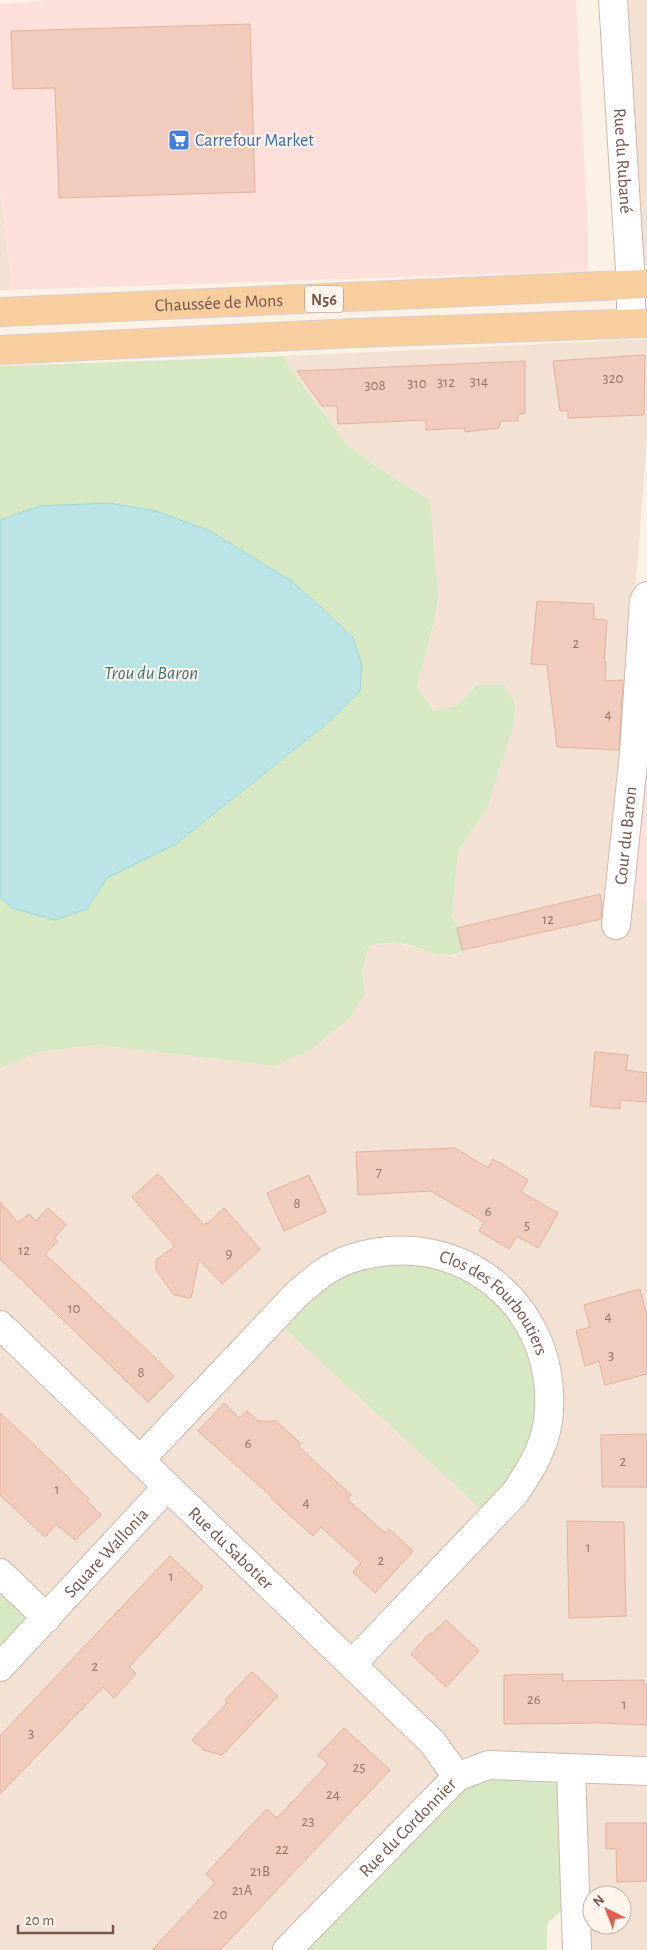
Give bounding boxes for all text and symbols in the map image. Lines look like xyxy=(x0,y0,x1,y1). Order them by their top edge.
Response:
street label: Rue du Rubané xyxy=(610,108,634,214)
supermarket icon: Carrefour Market xyxy=(167,128,191,152)
place label: Carrefour Market xyxy=(195,132,314,150)
road number: N56 xyxy=(305,286,343,312)
street label: Chaussée de Mons xyxy=(154,292,283,315)
house number: 320 xyxy=(603,371,624,386)
house number: 314 xyxy=(470,374,488,389)
house number: 312 xyxy=(437,375,455,390)
house number: 310 xyxy=(407,376,427,391)
house number: 308 xyxy=(364,378,386,393)
house number: 2 xyxy=(573,636,580,651)
water label: Trou du Baron xyxy=(104,664,198,683)
house number: 4 xyxy=(604,707,612,722)
street label: Cour du Baron xyxy=(612,786,640,886)
house number: 12 xyxy=(542,912,554,927)
house number: 7 xyxy=(376,1165,382,1180)
house number: 8 xyxy=(293,1196,301,1211)
house number: 6 xyxy=(484,1204,492,1219)
house number: 5 xyxy=(524,1218,530,1233)
house number: 12 xyxy=(18,1243,30,1258)
house number: 9 xyxy=(225,1246,233,1261)
street label: Clos des Fourboutiers xyxy=(437,1248,550,1358)
house number: 10 xyxy=(67,1301,81,1316)
house number: 4 xyxy=(604,1309,612,1324)
house number: 3 xyxy=(608,1348,614,1363)
house number: 8 xyxy=(137,1365,145,1380)
house number: 6 xyxy=(244,1436,252,1451)
house number: 2 xyxy=(620,1454,627,1469)
house number: 1 xyxy=(54,1482,60,1497)
house number: 4 xyxy=(302,1495,310,1510)
street label: Rue du Sabotier xyxy=(184,1504,276,1594)
street label: Square Wallonia xyxy=(61,1505,152,1602)
house number: 1 xyxy=(585,1540,591,1555)
house number: 2 xyxy=(378,1553,385,1568)
house number: 1 xyxy=(168,1569,174,1584)
house number: 2 xyxy=(92,1659,99,1674)
house number: 26 xyxy=(527,1692,541,1707)
house number: 1 xyxy=(621,1697,627,1712)
house number: 3 xyxy=(28,1726,34,1741)
house number: 25 xyxy=(352,1760,366,1775)
street label: Rue du Cordonnier xyxy=(356,1775,460,1881)
house number: 24 xyxy=(326,1787,340,1802)
house number: 23 xyxy=(301,1814,315,1829)
house number: 22 xyxy=(275,1842,289,1857)
house number: 21B xyxy=(250,1864,270,1879)
house number: 21A xyxy=(232,1883,253,1898)
north arrow xyxy=(582,1885,632,1935)
text: N xyxy=(591,1893,607,1910)
scale bar xyxy=(18,1902,112,1934)
house number: 20 xyxy=(213,1907,227,1922)
text: 20 m xyxy=(25,1913,54,1928)

